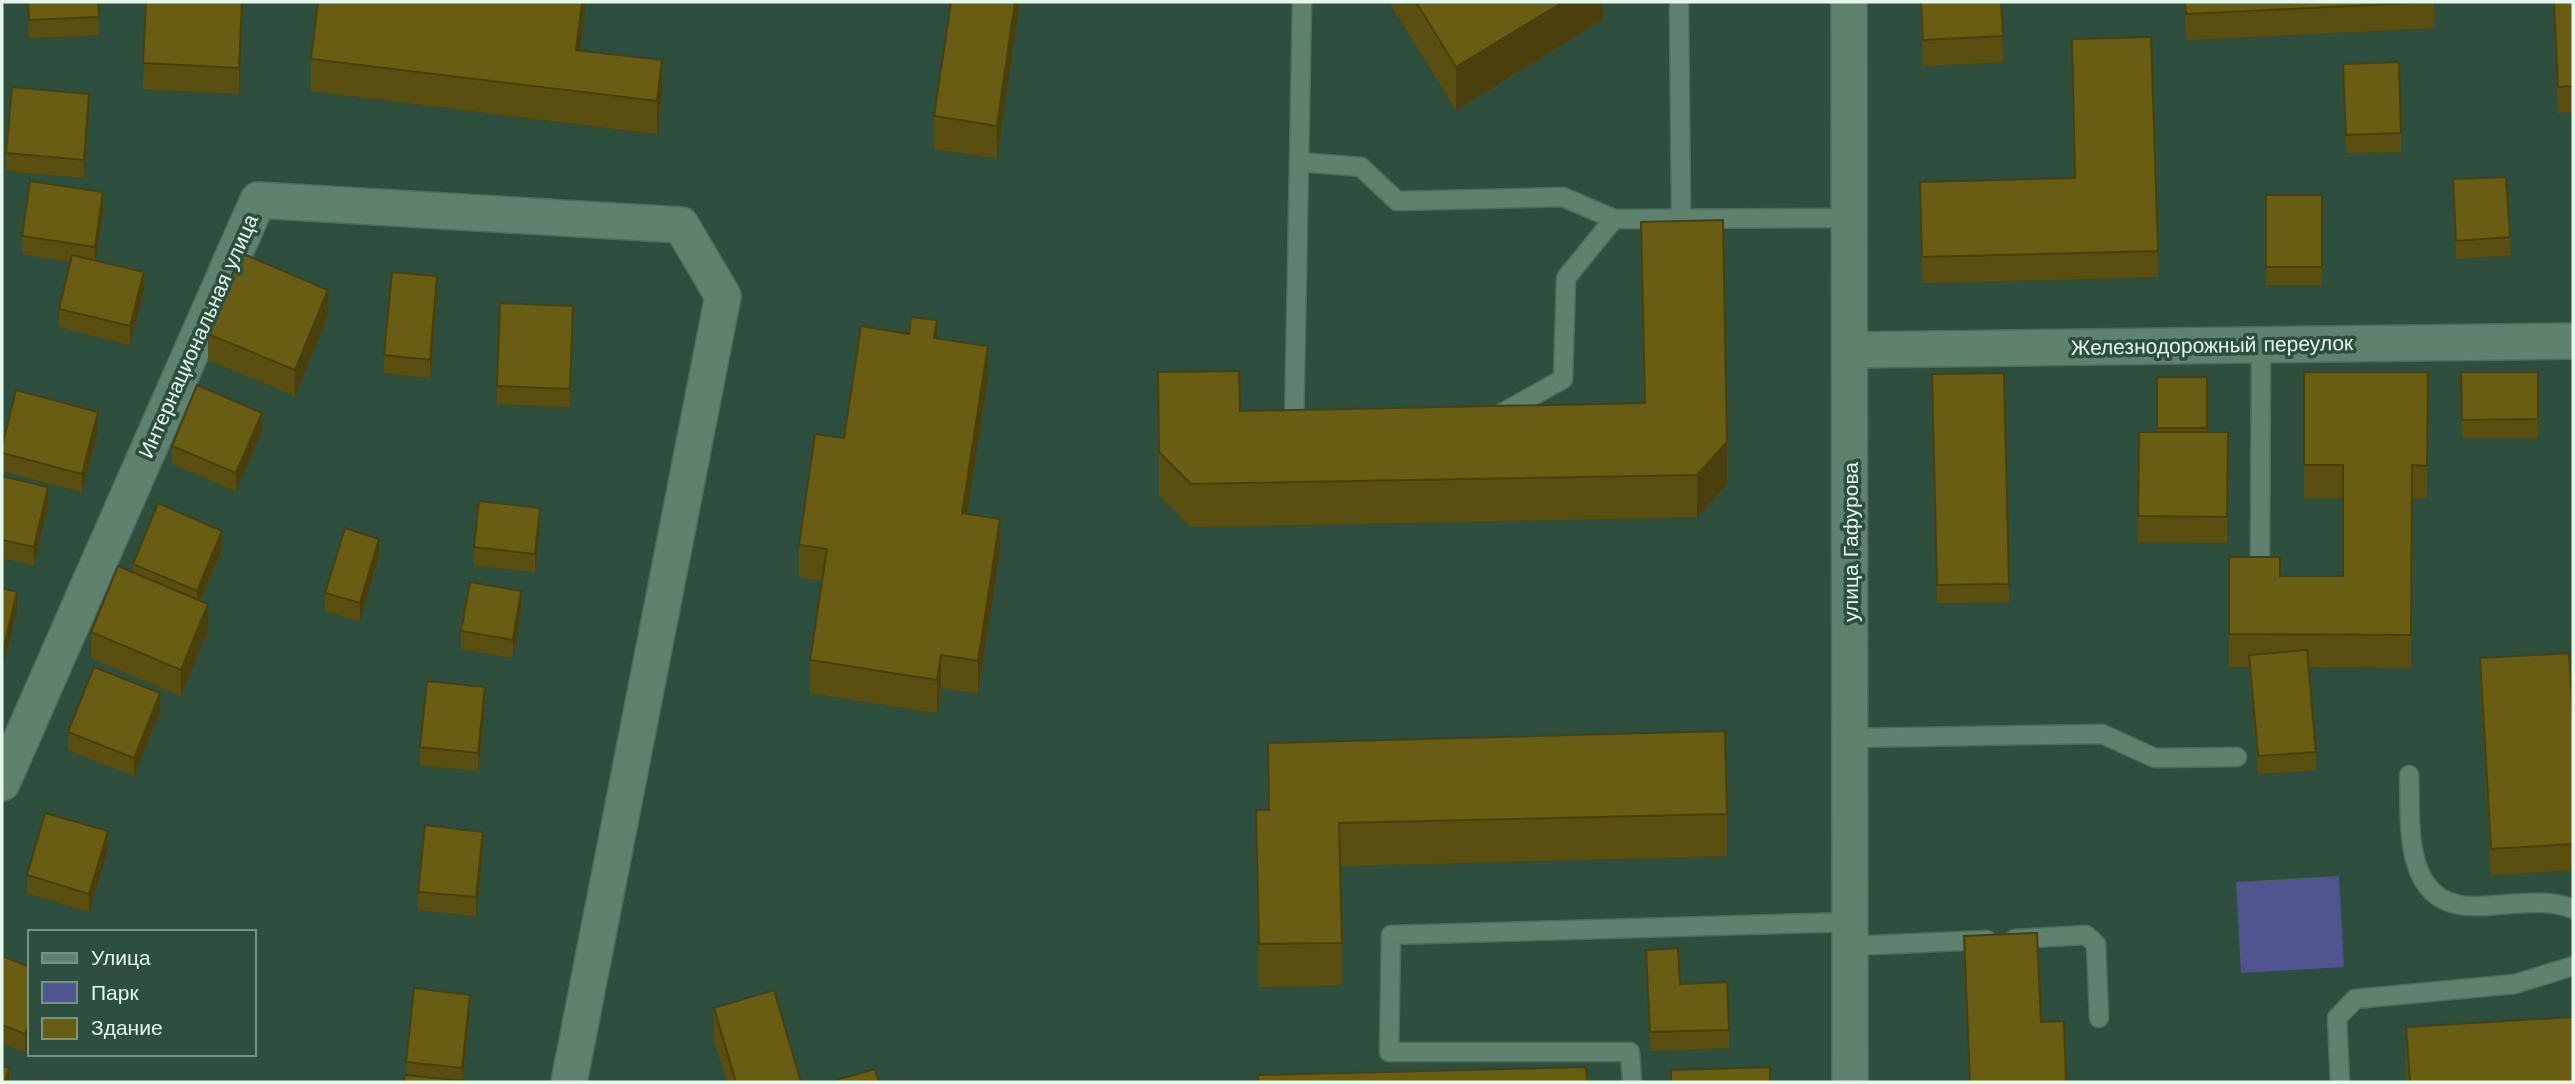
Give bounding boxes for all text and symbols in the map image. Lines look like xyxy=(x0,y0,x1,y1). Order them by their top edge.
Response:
street label: Интернациональная улица xyxy=(133,210,263,462)
street label: Железнодорожный переулок xyxy=(2071,330,2354,360)
street label: улица Гафурова xyxy=(1838,462,1863,622)
legend xyxy=(28,930,256,1056)
text: Улица xyxy=(91,945,151,970)
text: Парк xyxy=(91,980,139,1005)
text: Здание xyxy=(91,1015,163,1040)

